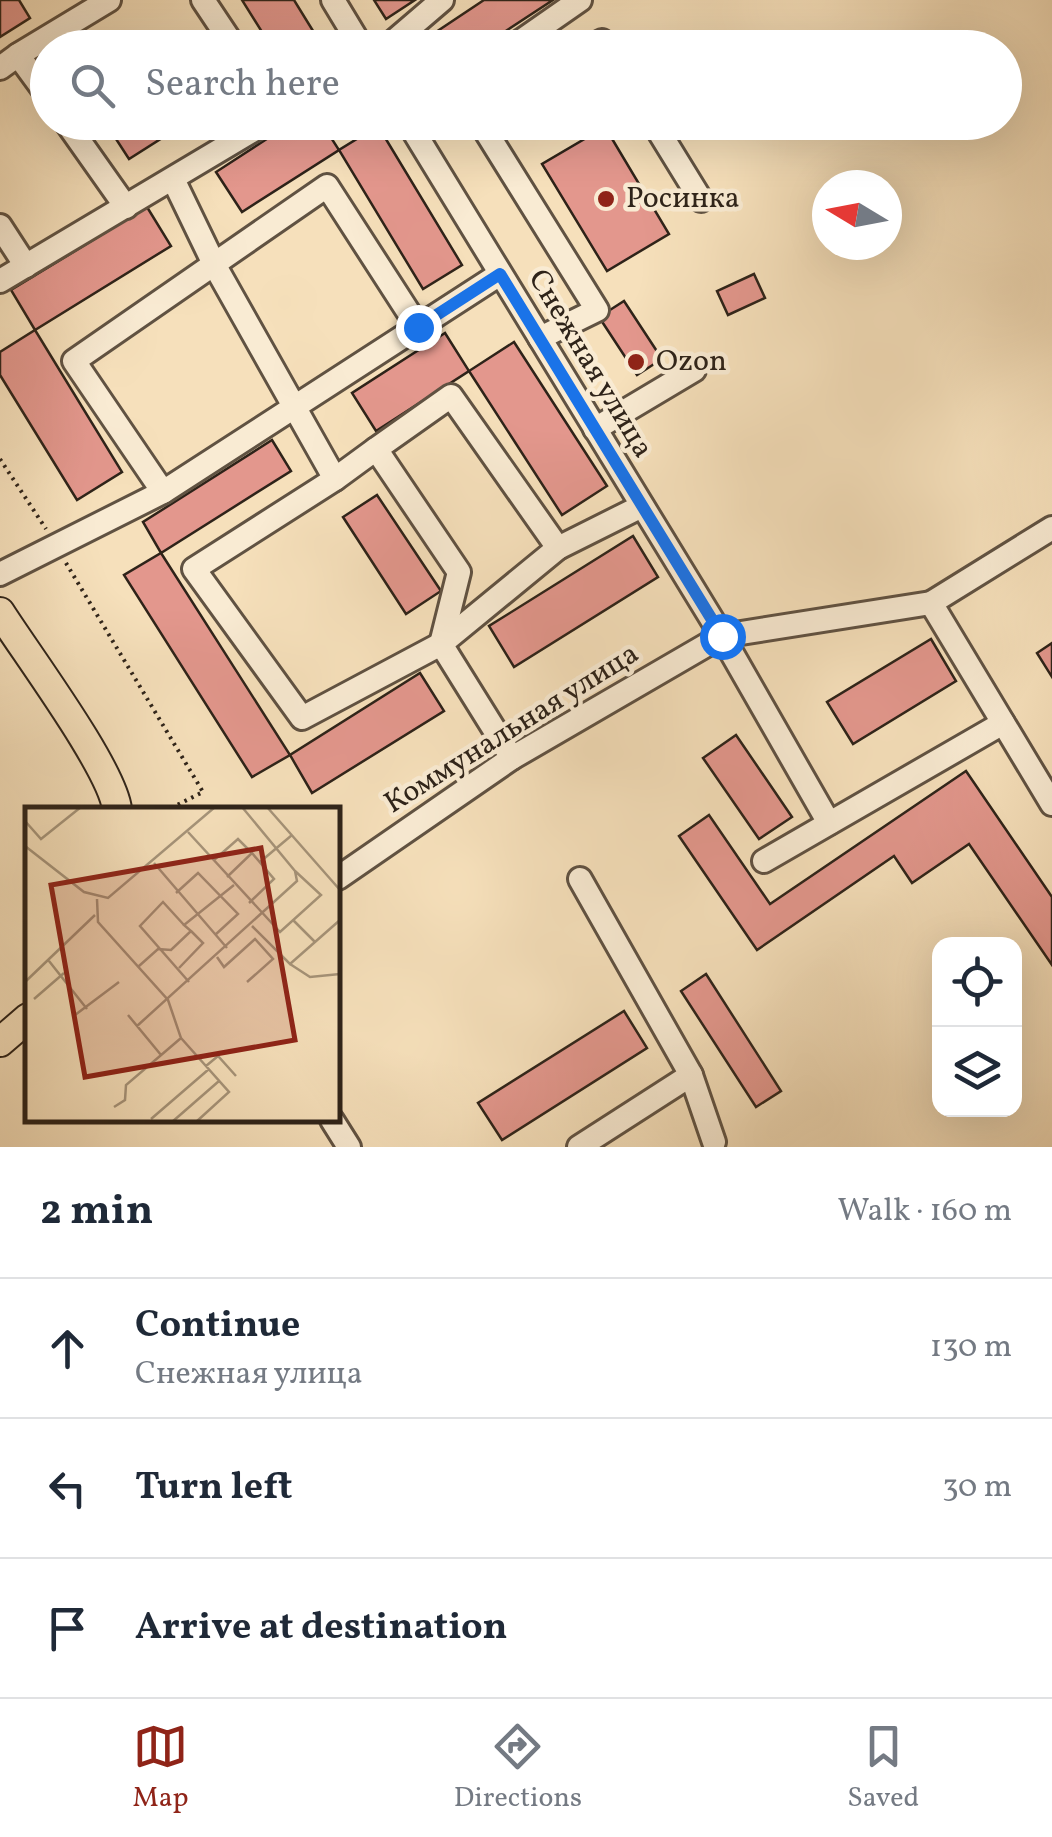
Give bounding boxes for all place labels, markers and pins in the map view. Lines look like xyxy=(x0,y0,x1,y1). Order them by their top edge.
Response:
place label: Росинка xyxy=(626,178,740,220)
marker: Росинка xyxy=(595,188,617,210)
place label: Ozon xyxy=(656,341,727,383)
marker: Ozon xyxy=(625,351,647,373)

